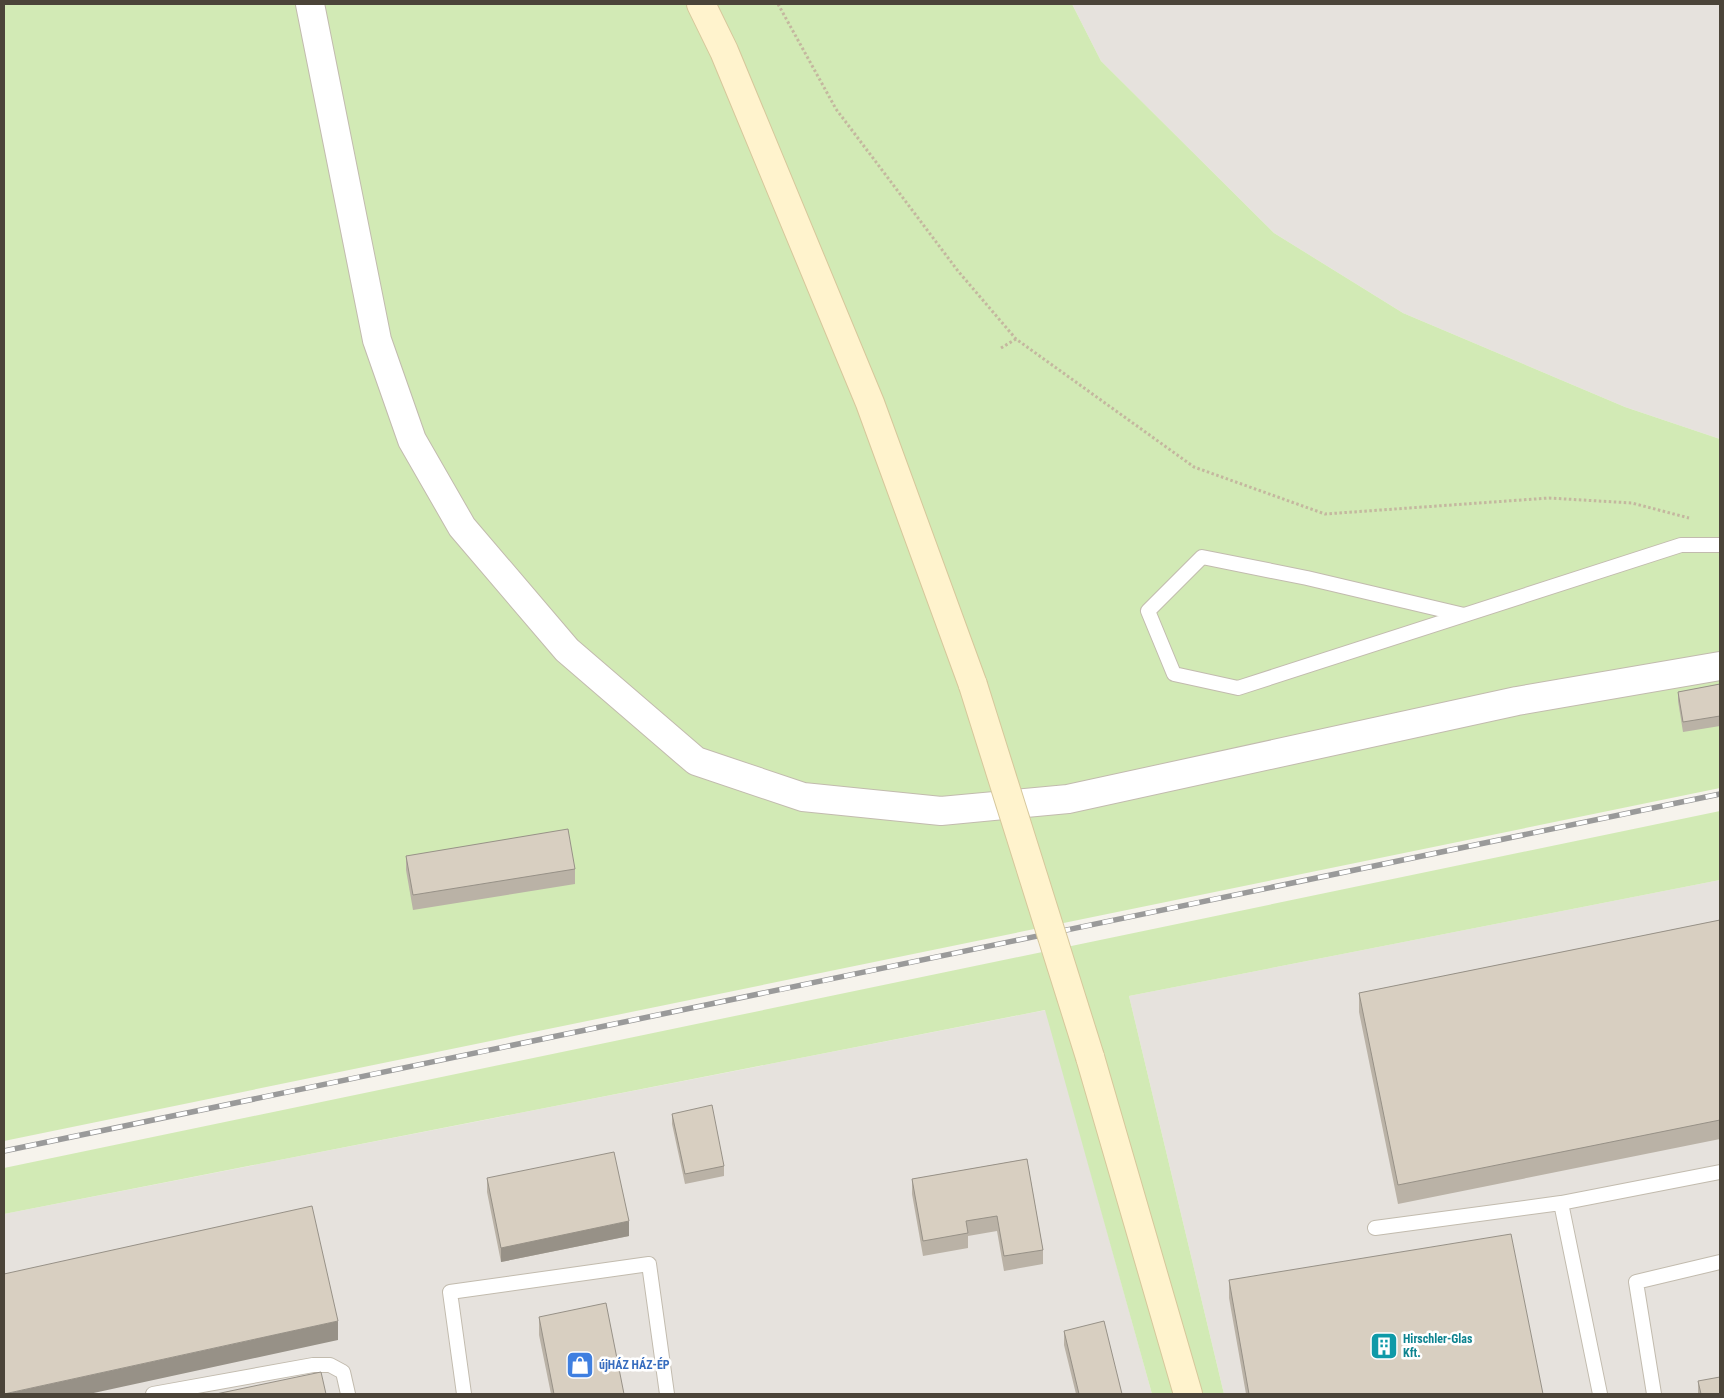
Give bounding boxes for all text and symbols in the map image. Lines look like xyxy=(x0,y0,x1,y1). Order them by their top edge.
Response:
building icon: Hirschler-Glas Kft. xyxy=(1369,1331,1399,1361)
place label: Hirschler-Glas Kft. xyxy=(1403,1332,1473,1360)
shop icon: újHÁZ HÁZ-ÉP xyxy=(565,1350,595,1380)
place label: újHÁZ HÁZ-ÉP xyxy=(599,1357,670,1372)

